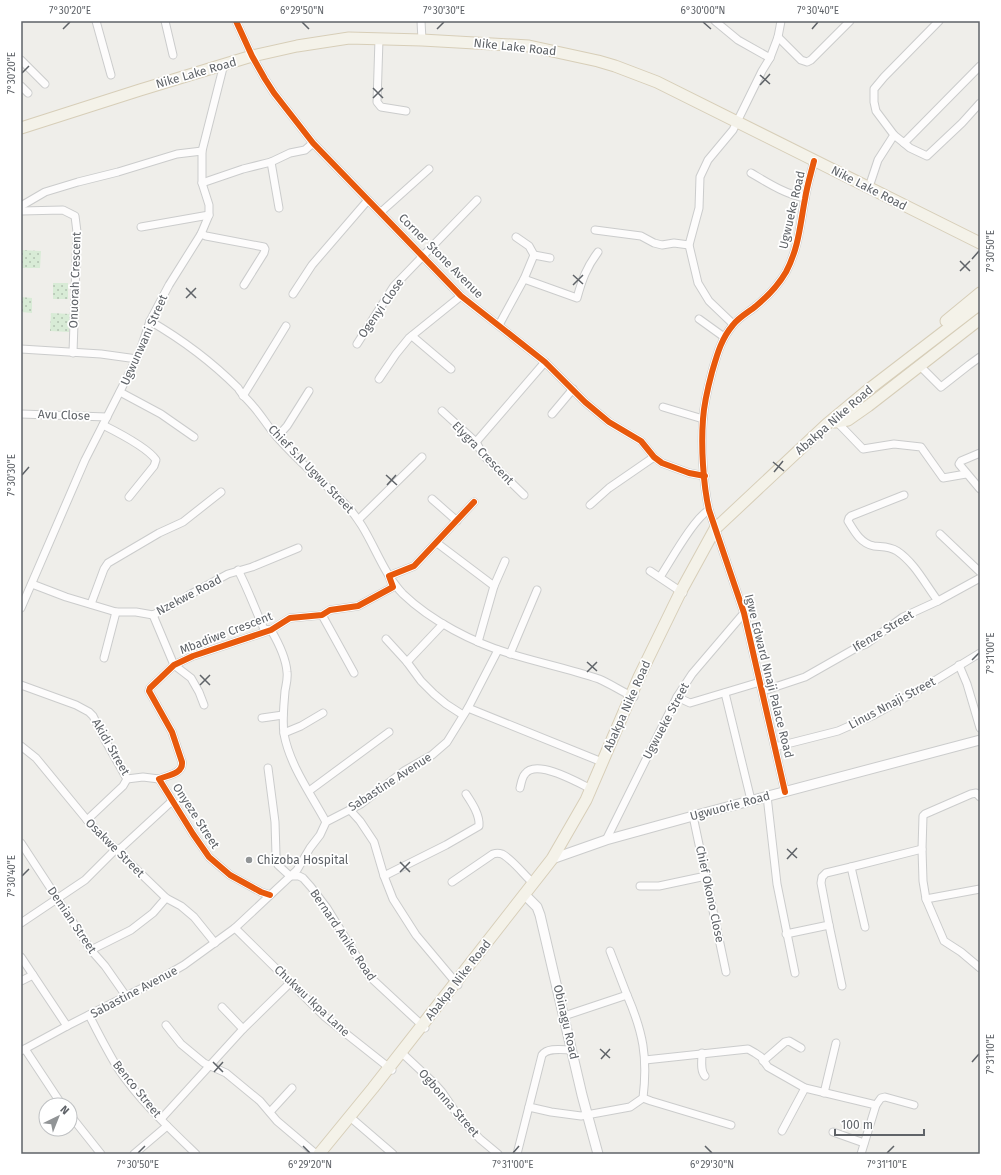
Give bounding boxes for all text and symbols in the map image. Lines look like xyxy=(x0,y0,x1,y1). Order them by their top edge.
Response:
text: 7°30'20"E xyxy=(49,5,91,17)
text: 6°29'50"N xyxy=(280,5,324,17)
text: 7°30'30"E xyxy=(423,5,465,17)
text: 6°30'00"N xyxy=(681,5,725,17)
text: 7°30'40"E xyxy=(797,5,839,17)
street label: Nike Lake Road xyxy=(473,36,557,58)
text: 7°30'20"E xyxy=(6,52,18,94)
street label: Nike Lake Road xyxy=(154,55,238,91)
street label: Nike Lake Road xyxy=(829,163,909,213)
street label: Ugwueke Road xyxy=(776,170,808,250)
street label: Corner Stone Avenue xyxy=(396,211,486,301)
text: 7°30'50"E xyxy=(985,230,997,272)
street label: Onuorah Crescent xyxy=(66,231,84,329)
street label: Ogenyi Close xyxy=(355,276,407,340)
street label: Ugwunwani Street xyxy=(118,292,171,388)
street label: Abakpa Nike Road xyxy=(792,382,876,458)
street label: Avu Close xyxy=(38,407,90,423)
street label: Elygra Crescent xyxy=(449,419,517,488)
street label: Chief S.N Ugwu Street xyxy=(265,422,357,516)
text: 7°30'30"E xyxy=(6,454,18,496)
street label: Nzekwe Road xyxy=(154,572,224,618)
street label: Igwe Edward Nnaji Palace Road xyxy=(742,593,796,759)
street label: Ifenze Street xyxy=(850,607,917,655)
street label: Mbadiwe Crescent xyxy=(178,609,275,657)
text: 7°31'00"E xyxy=(985,632,997,674)
street label: Abakpa Nike Road xyxy=(601,658,653,754)
street label: Linus Nnaji Street xyxy=(846,674,938,732)
street label: Ugwueke Street xyxy=(640,680,692,762)
street label: Akidi Street xyxy=(89,716,133,778)
street label: Sabastine Avenue xyxy=(346,750,434,814)
street label: Onyeze Street xyxy=(170,781,223,852)
street label: Ugwuorie Road xyxy=(688,789,772,823)
street label: Osakwe Street xyxy=(83,816,148,881)
street label: Chief Okono Close xyxy=(693,844,727,944)
place label: Chizoba Hospital xyxy=(257,853,349,867)
text: 7°30'40"E xyxy=(6,855,18,897)
marker: Chizoba Hospital xyxy=(244,855,254,865)
street label: Demian Street xyxy=(45,884,100,956)
street label: Bernard Anike Road xyxy=(307,887,379,983)
street label: Abakpa Nike Road xyxy=(422,937,494,1023)
street label: Chukwu Ikpa Lane xyxy=(271,962,353,1040)
street label: Sabastine Avenue xyxy=(88,963,180,1021)
street label: Obinagu Road xyxy=(551,983,581,1061)
text: 7°31'10"E xyxy=(985,1034,997,1074)
street label: Benco Street xyxy=(110,1058,165,1121)
street label: Ogbonna Street xyxy=(416,1066,483,1140)
north arrow xyxy=(38,1097,78,1137)
text: N xyxy=(57,1103,72,1117)
scale bar xyxy=(835,1111,924,1137)
text: 100 m xyxy=(841,1118,873,1132)
text: 7°30'50"E xyxy=(117,1159,159,1171)
text: 6°29'20"N xyxy=(288,1159,332,1171)
text: 7°31'00"E xyxy=(492,1159,534,1171)
text: 6°29'30"N xyxy=(690,1159,734,1171)
text: 7°31'10"E xyxy=(867,1159,907,1171)

